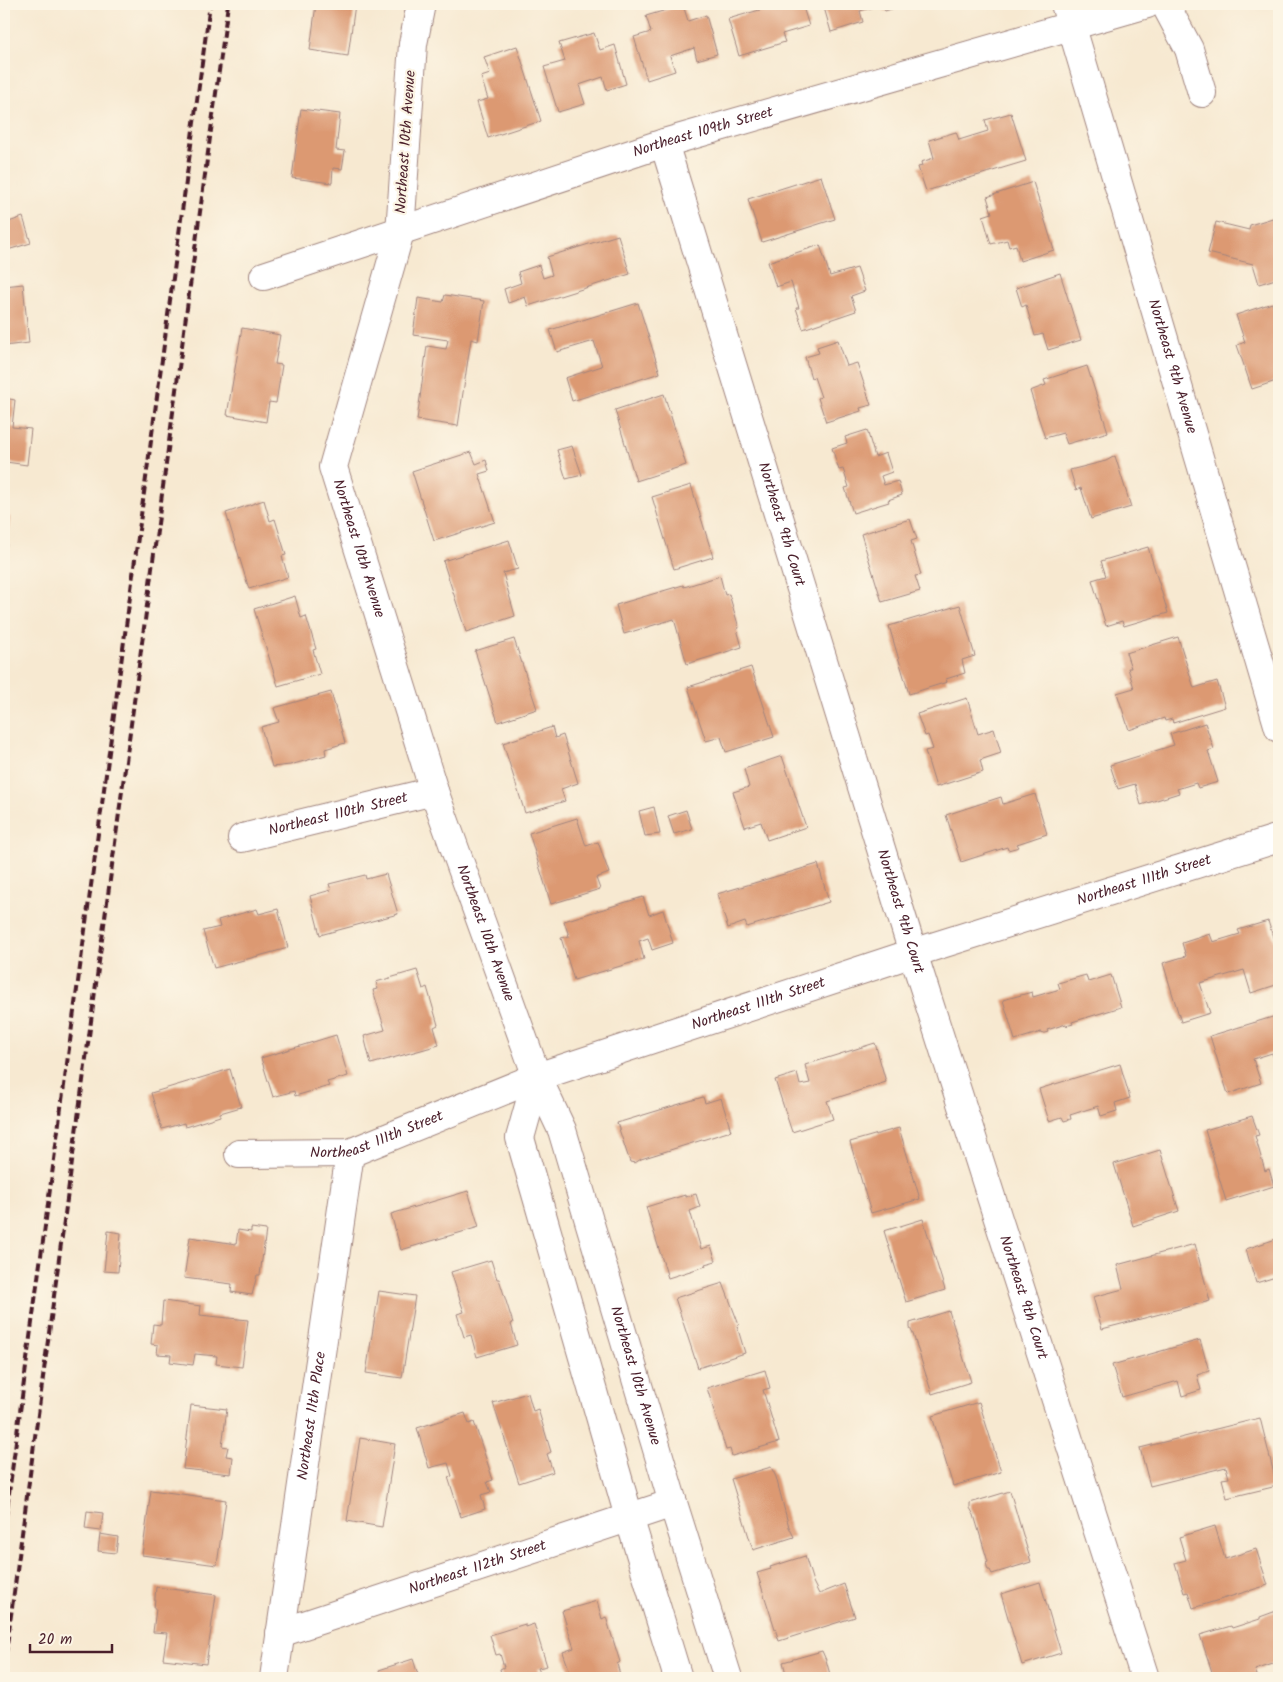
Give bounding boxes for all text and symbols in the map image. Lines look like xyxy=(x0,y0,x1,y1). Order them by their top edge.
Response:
street label: Northeast 10th Avenue xyxy=(389,69,423,215)
street label: Northeast 109th Street xyxy=(630,100,776,165)
street label: Northeast 9th Avenue xyxy=(1141,296,1203,437)
street label: Northeast 9th Court xyxy=(751,459,812,590)
street label: Northeast 10th Avenue xyxy=(326,476,391,621)
street label: Northeast 110th Street xyxy=(266,786,411,843)
street label: Northeast 9th Court xyxy=(870,846,931,977)
street label: Northeast 111th Street xyxy=(1074,848,1215,913)
street label: Northeast 10th Avenue xyxy=(449,861,521,1005)
street label: Northeast 111th Street xyxy=(688,971,829,1037)
street label: Northeast 111th Street xyxy=(310,1104,447,1165)
street label: Northeast 9th Court xyxy=(992,1232,1054,1363)
street label: Northeast 10th Avenue xyxy=(603,1303,667,1449)
street label: Northeast 11th Place xyxy=(291,1350,333,1482)
street label: Northeast 112th Street xyxy=(405,1534,550,1602)
scale bar xyxy=(30,1622,112,1654)
text: 20 m xyxy=(38,1628,72,1652)

